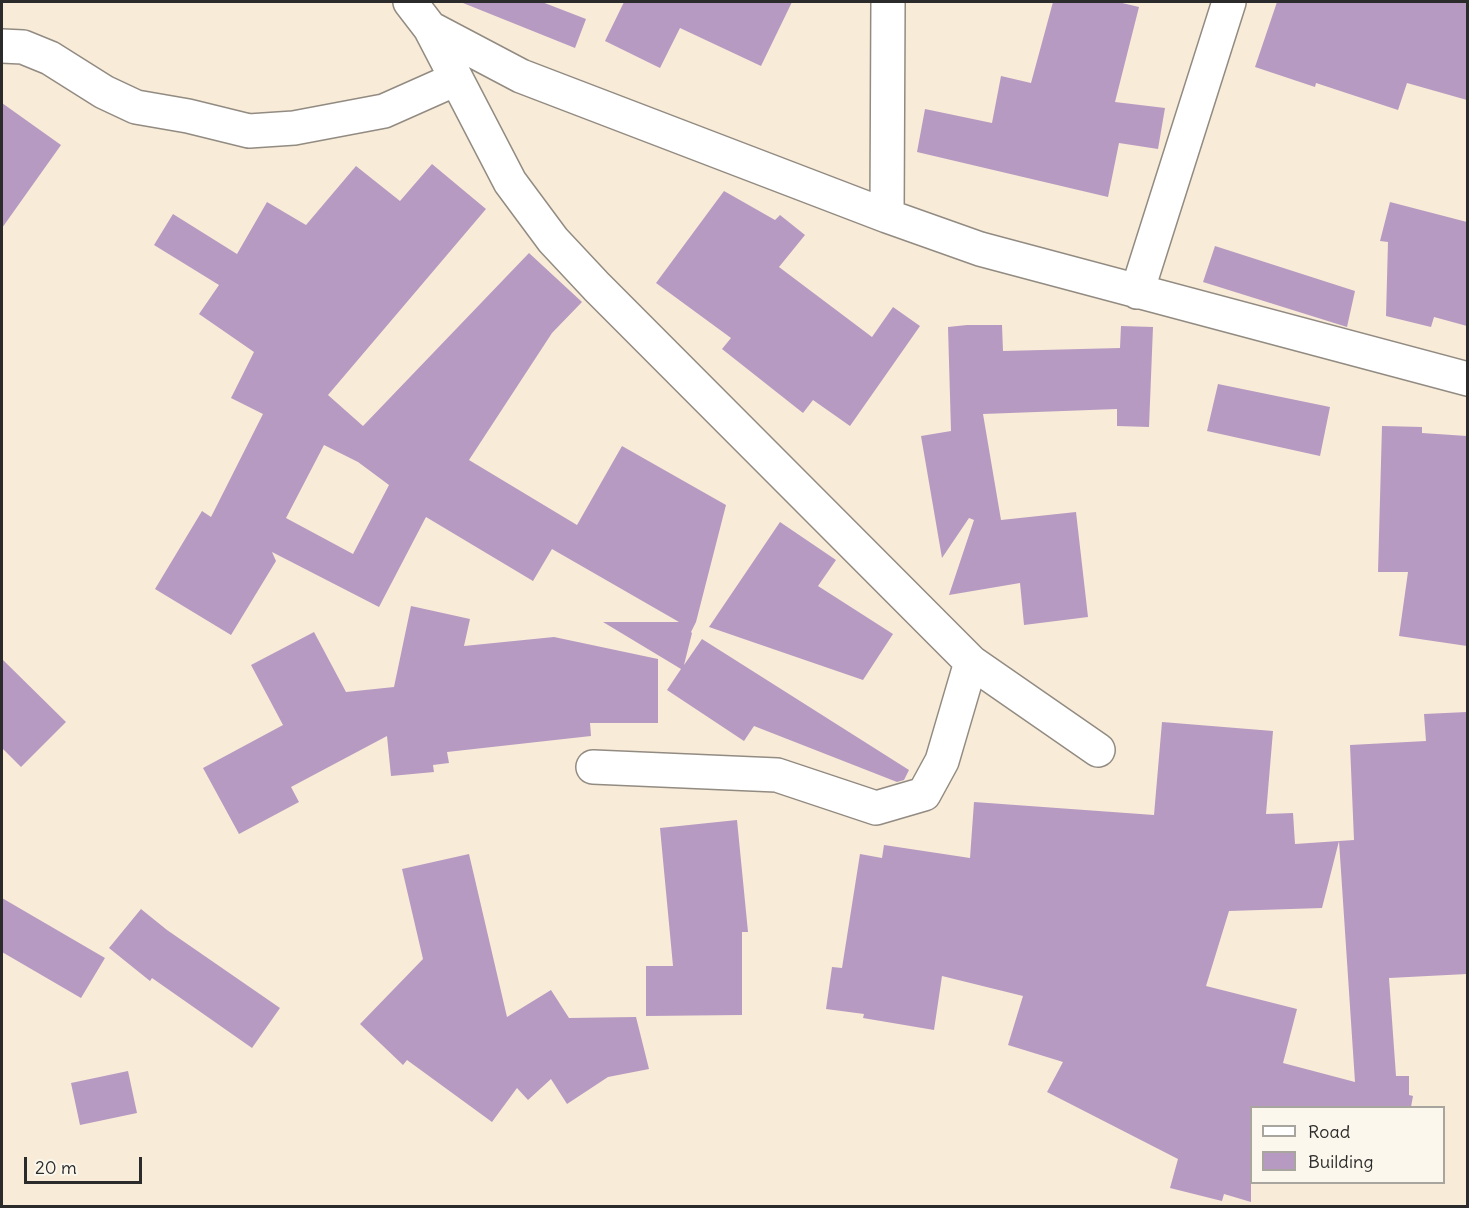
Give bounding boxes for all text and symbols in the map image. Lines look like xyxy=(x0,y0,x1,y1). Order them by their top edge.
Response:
legend xyxy=(1250,1106,1445,1184)
text: Road xyxy=(1308,1120,1350,1143)
scale bar xyxy=(27,1145,146,1183)
text: Building xyxy=(1308,1150,1373,1173)
text: 20 m xyxy=(35,1156,77,1179)

